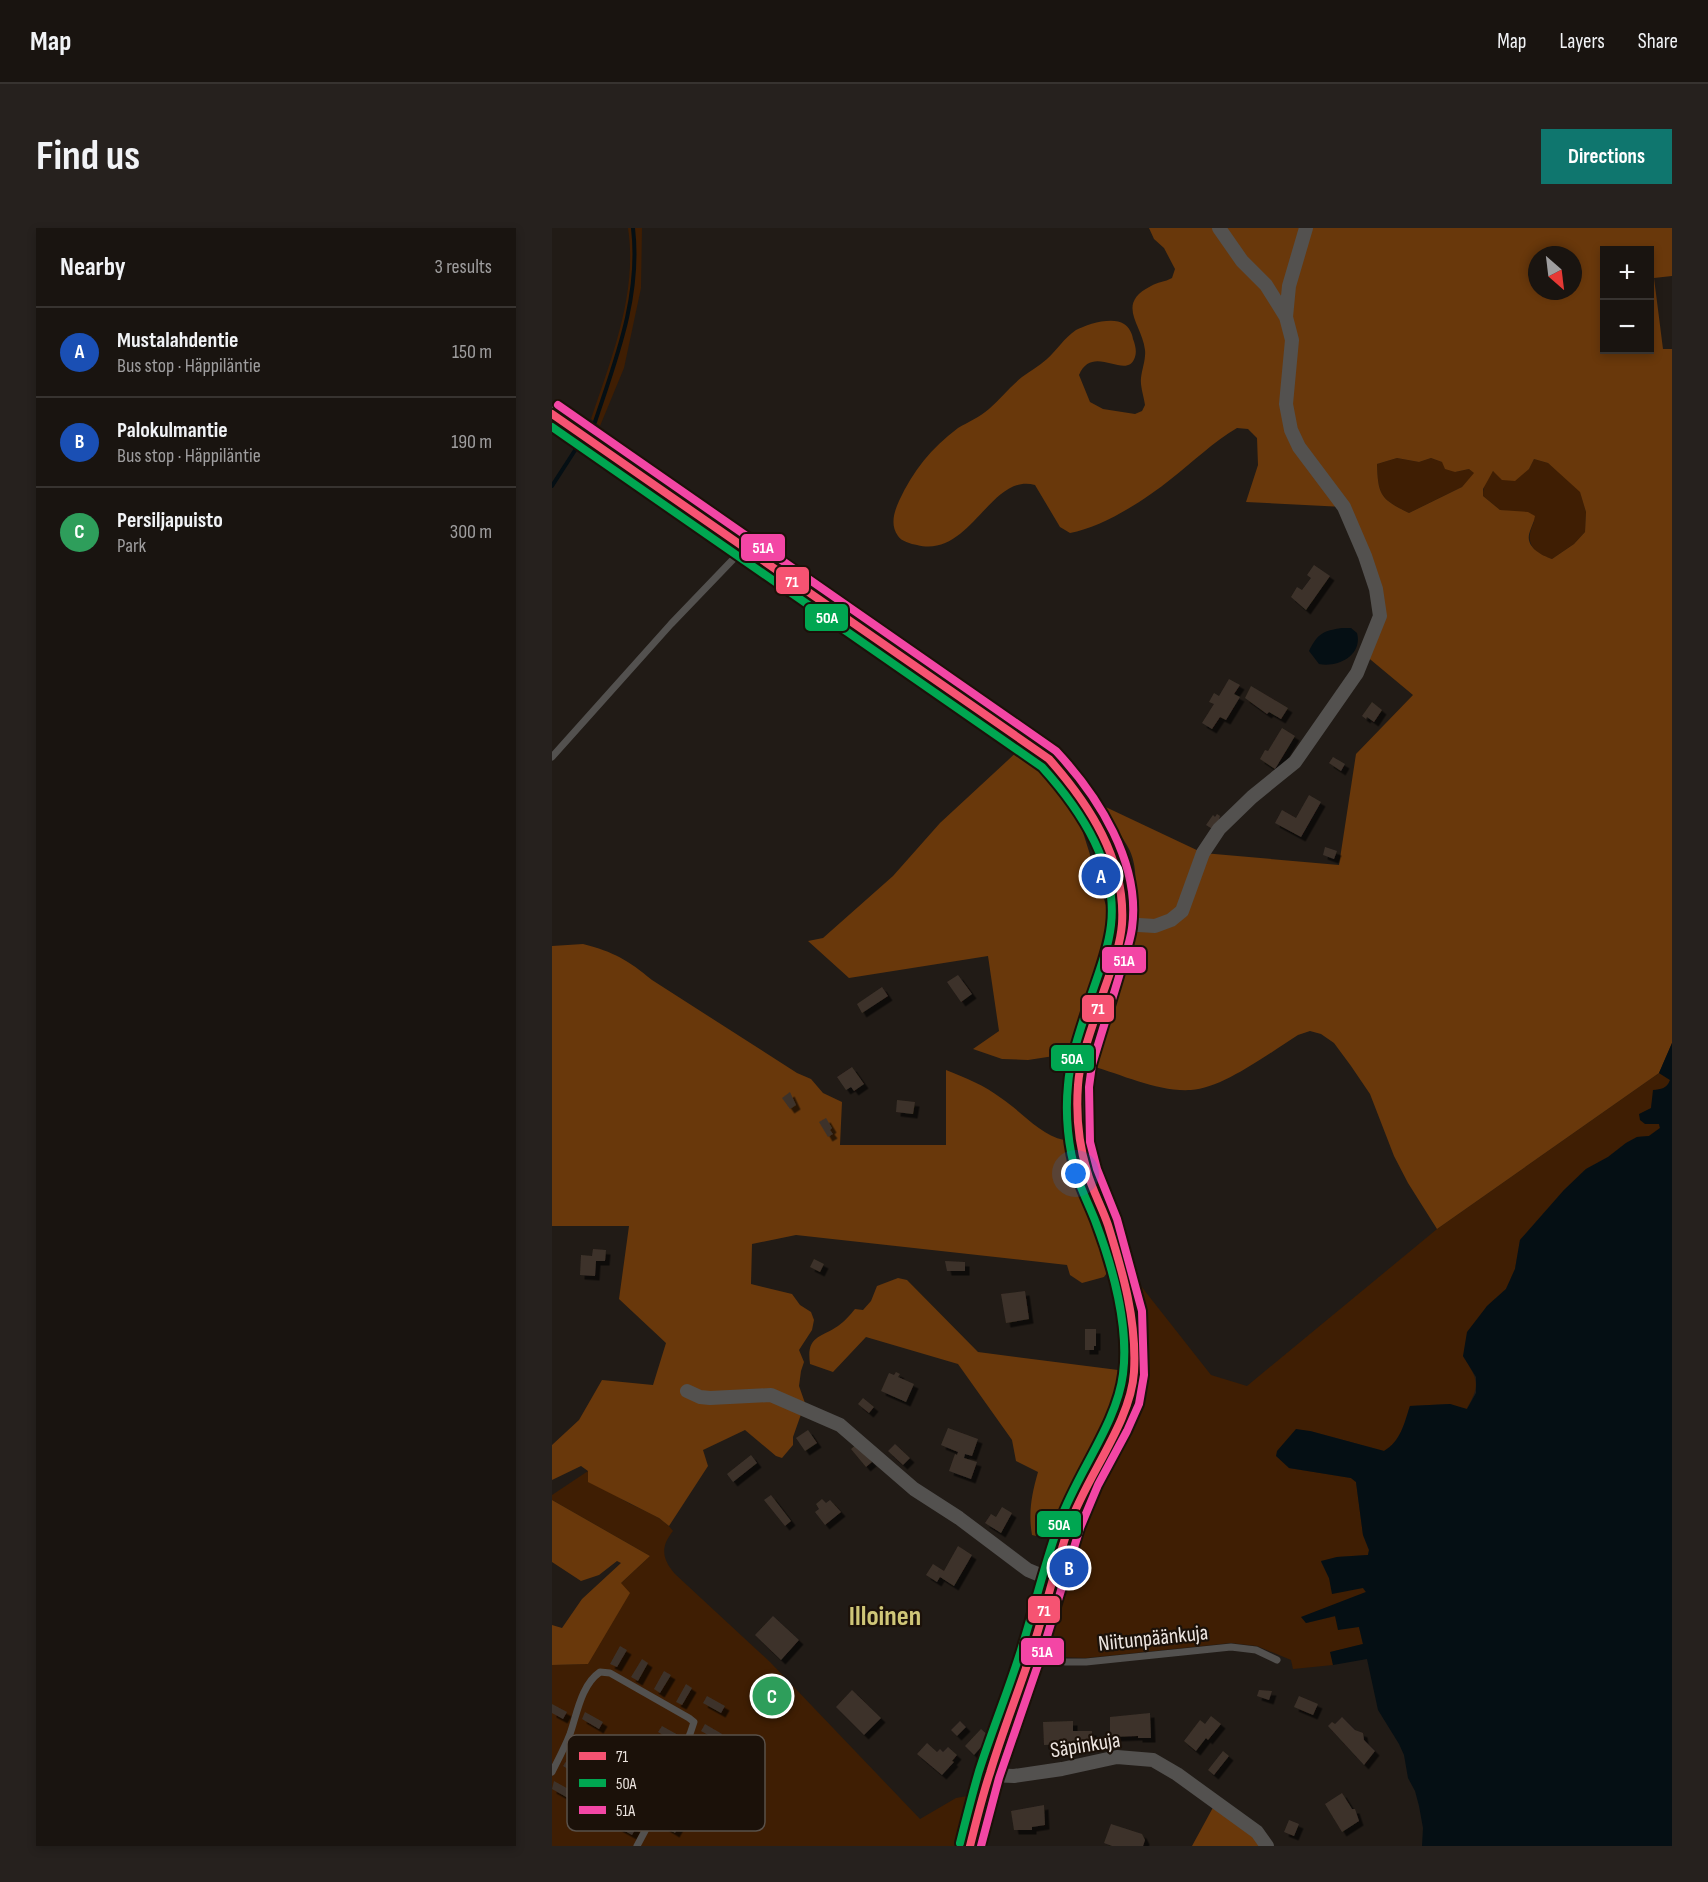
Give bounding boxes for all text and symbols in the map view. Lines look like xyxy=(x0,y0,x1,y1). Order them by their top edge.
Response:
text: Map xyxy=(30,25,71,58)
text: Map xyxy=(1497,29,1526,54)
text: Layers xyxy=(1559,29,1605,54)
text: Share xyxy=(1638,29,1678,54)
button: Directions xyxy=(1541,129,1672,184)
text: Find us xyxy=(36,131,140,182)
north arrow xyxy=(1528,246,1582,300)
map controls xyxy=(1600,246,1654,354)
button: + xyxy=(1600,246,1654,300)
text: Nearby xyxy=(60,252,126,283)
text: 3 results xyxy=(435,255,492,279)
button: − xyxy=(1600,300,1654,354)
text: Mustalahdentie xyxy=(117,327,238,354)
text: A xyxy=(75,340,84,364)
text: 150 m xyxy=(452,340,492,364)
text: Bus stop · Häppiläntie xyxy=(117,354,261,378)
text: Palokulmantie xyxy=(117,417,228,444)
text: B xyxy=(75,430,84,454)
text: 190 m xyxy=(451,430,492,454)
text: Bus stop · Häppiläntie xyxy=(117,444,261,468)
text: Persiljapuisto xyxy=(117,507,223,534)
text: C xyxy=(74,520,85,544)
text: 300 m xyxy=(450,520,492,544)
line badge: 51A xyxy=(740,533,786,562)
text: Park xyxy=(117,534,146,558)
text: 51A xyxy=(752,539,774,558)
line badge: 71 xyxy=(775,566,810,595)
text: 71 xyxy=(785,573,799,592)
line badge: 50A xyxy=(804,603,849,632)
text: 50A xyxy=(816,609,838,628)
pin: A xyxy=(1082,854,1120,898)
line badge: 51A xyxy=(1101,946,1147,974)
text: 51A xyxy=(1113,952,1135,971)
line badge: 71 xyxy=(1081,994,1115,1023)
text: 71 xyxy=(1091,1000,1105,1019)
line badge: 50A xyxy=(1050,1044,1095,1072)
text: 50A xyxy=(1061,1050,1083,1069)
your location xyxy=(1061,1159,1090,1188)
line badge: 50A xyxy=(1036,1510,1082,1538)
text: 50A xyxy=(1048,1516,1070,1535)
pin: B xyxy=(1050,1546,1088,1590)
line badge: 71 xyxy=(1027,1595,1061,1624)
district label: Illoinen xyxy=(849,1600,921,1633)
text: 71 xyxy=(1037,1602,1051,1621)
street label: Niitunpäänkuja xyxy=(1097,1619,1209,1658)
line badge: 51A xyxy=(1020,1637,1065,1666)
text: 51A xyxy=(1031,1643,1053,1662)
pin: C xyxy=(752,1674,792,1718)
street label: Säpinkuja xyxy=(1048,1727,1122,1764)
legend xyxy=(567,1735,765,1831)
text: 71 xyxy=(616,1748,628,1767)
text: 50A xyxy=(616,1775,636,1794)
text: 51A xyxy=(616,1802,635,1821)

